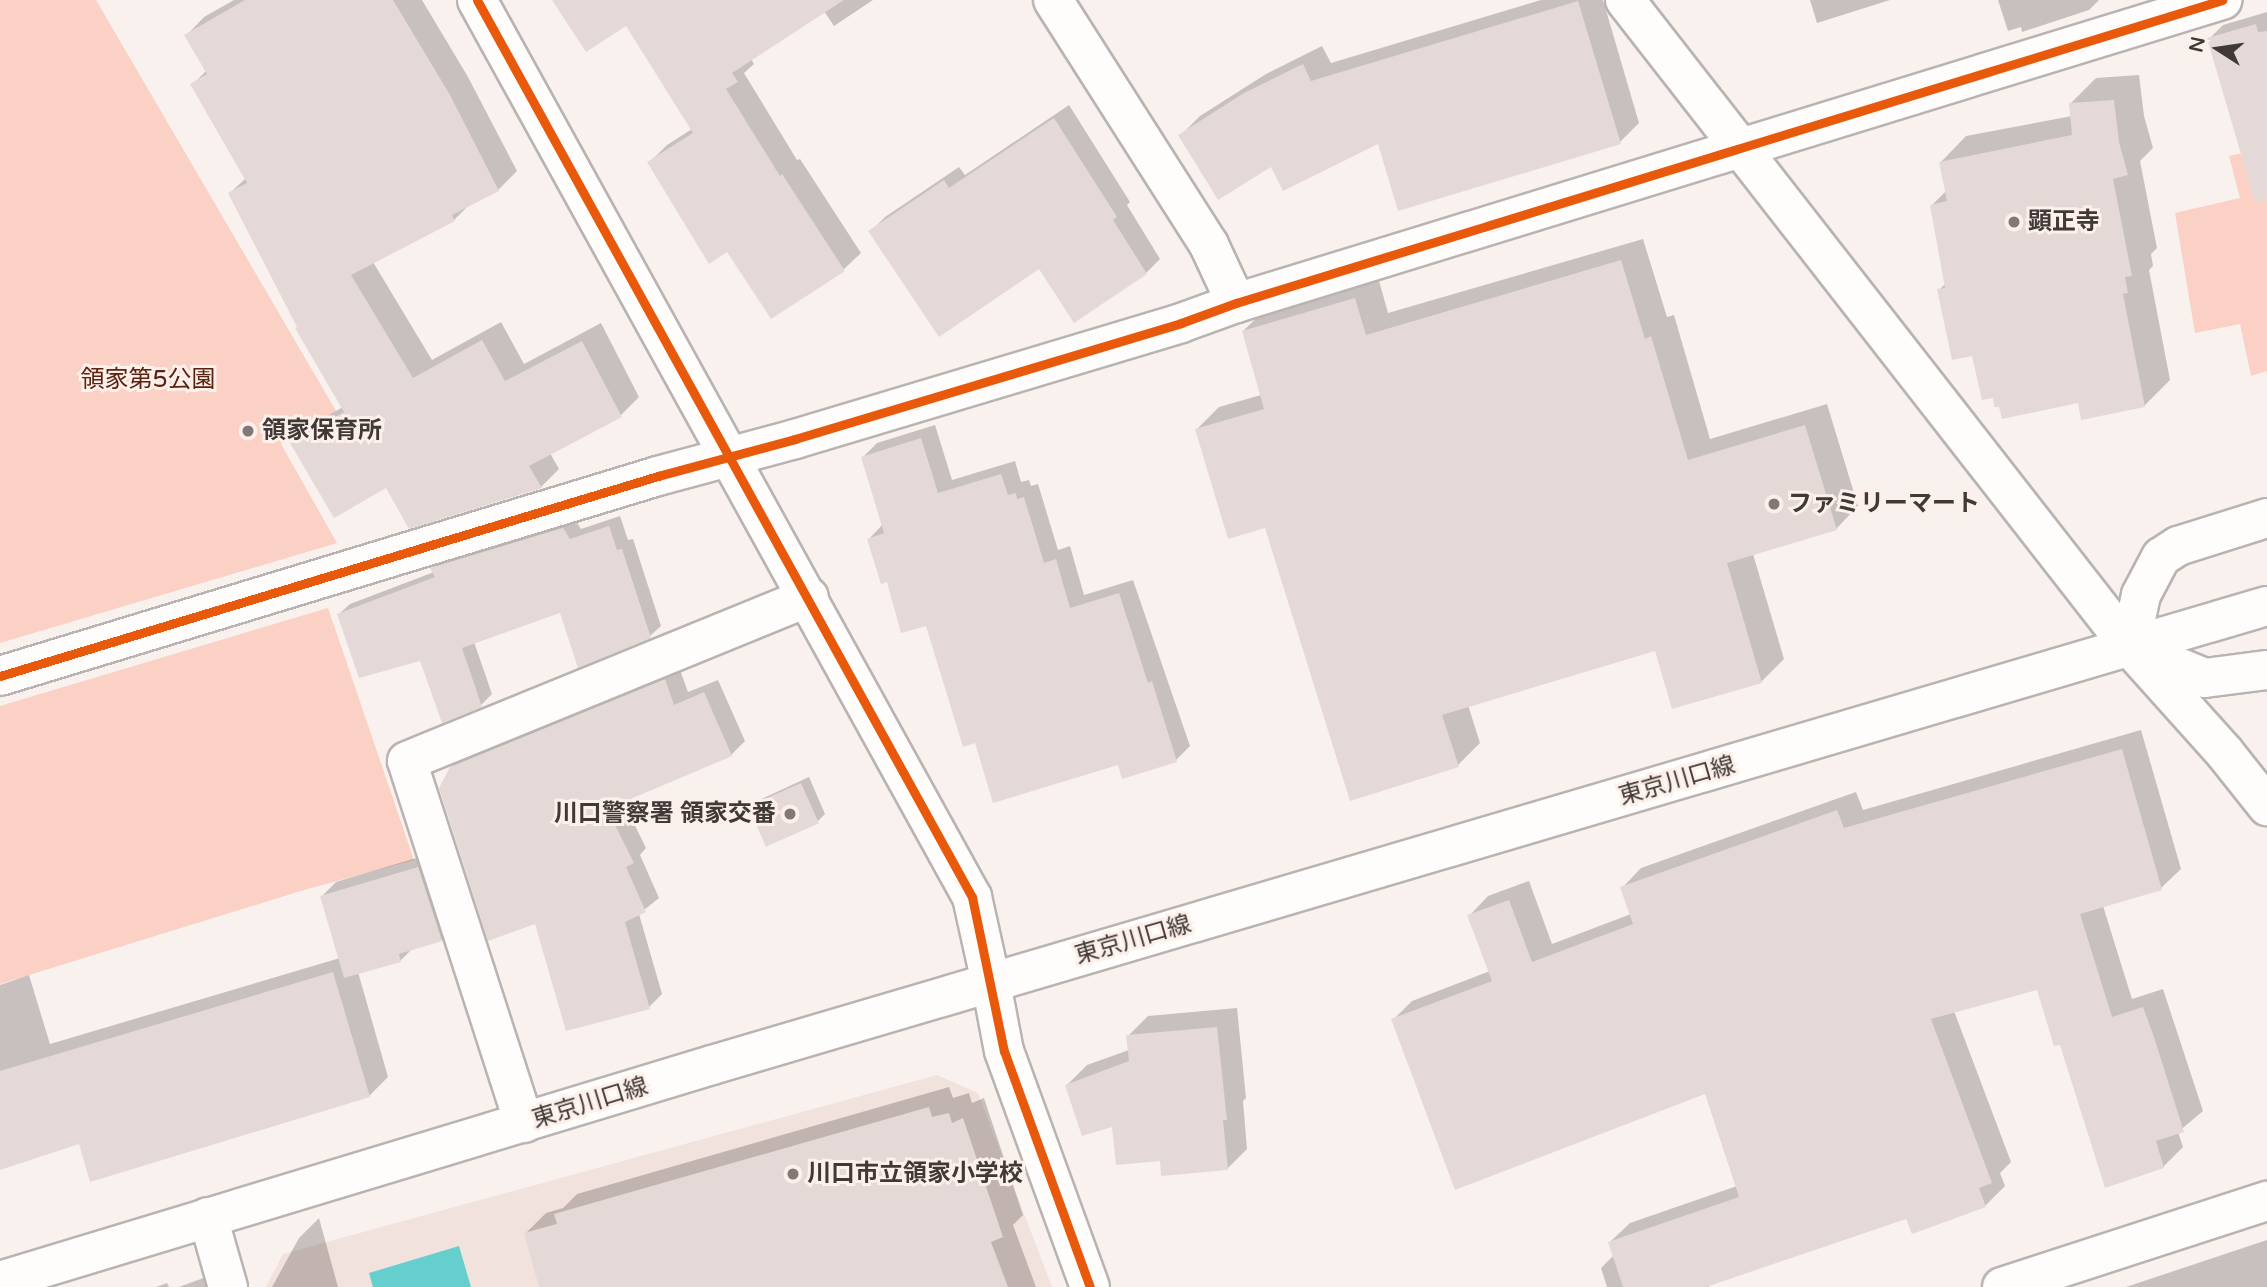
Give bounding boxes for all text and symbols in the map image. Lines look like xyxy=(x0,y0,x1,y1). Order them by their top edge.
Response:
north arrow xyxy=(2183,14,2253,84)
text: N xyxy=(2185,35,2210,54)
place label: 顕正寺 xyxy=(2028,208,2100,236)
marker: 顕正寺 xyxy=(2006,214,2022,230)
park label: 領家第5公園 xyxy=(80,366,216,394)
place label: 領家保育所 xyxy=(262,417,382,445)
marker: 領家保育所 xyxy=(240,423,256,439)
place label: ファミリーマート xyxy=(1788,490,1980,518)
marker: ファミリーマート xyxy=(1766,496,1782,512)
street label: 東京川口線 xyxy=(1615,751,1739,811)
place label: 川口警察署 領家交番 xyxy=(554,800,776,828)
marker: 川口警察署 領家交番 xyxy=(782,806,798,822)
street label: 東京川口線 xyxy=(1071,910,1195,970)
street label: 東京川口線 xyxy=(528,1072,652,1134)
place label: 川口市立領家小学校 xyxy=(807,1160,1023,1188)
marker: 川口市立領家小学校 xyxy=(785,1166,801,1182)

